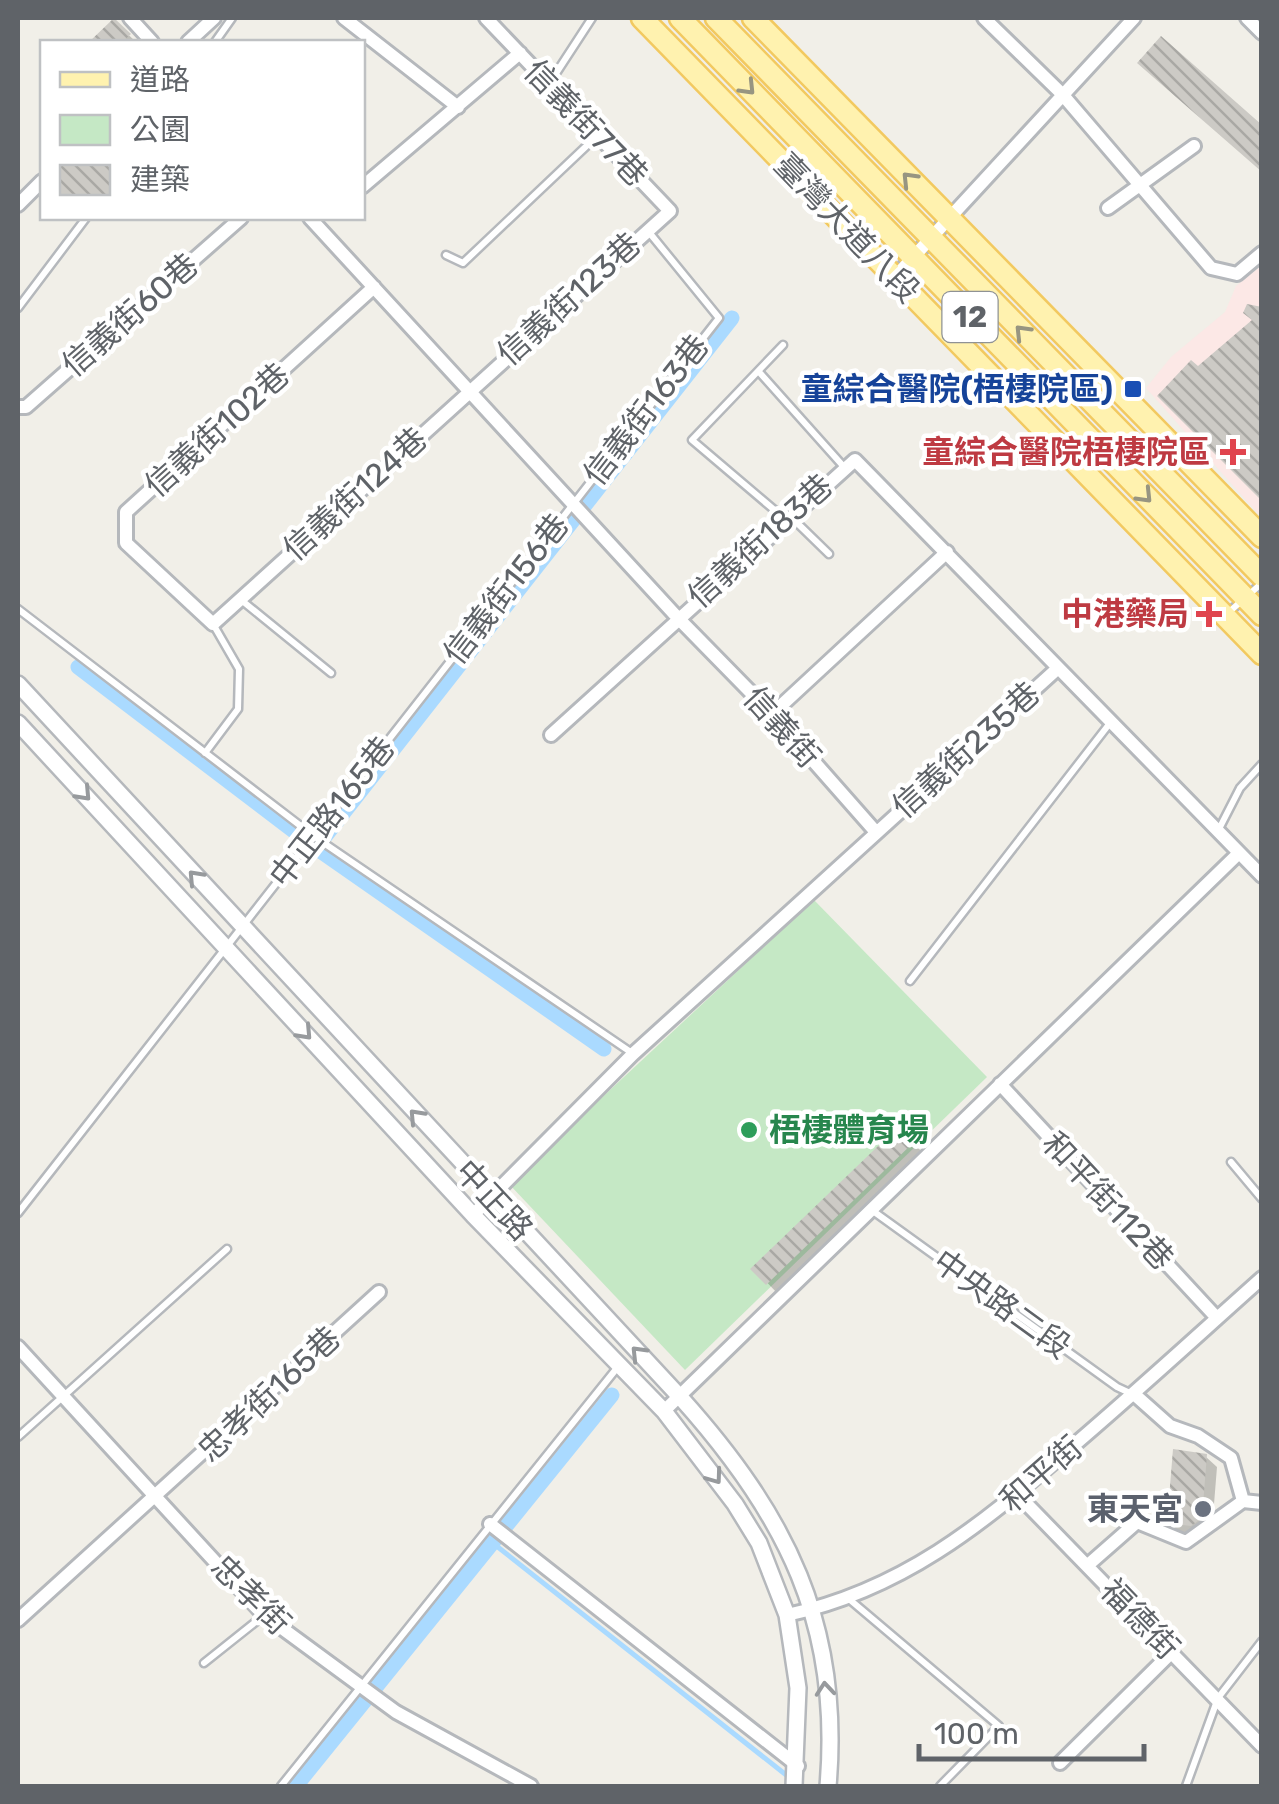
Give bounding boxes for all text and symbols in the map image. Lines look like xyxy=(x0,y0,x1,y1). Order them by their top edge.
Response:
legend xyxy=(40,40,365,220)
street label: 信義街77巷 xyxy=(516,52,656,194)
text: 道路 xyxy=(130,62,190,98)
one-way arrow xyxy=(736,76,754,94)
text: 公園 xyxy=(130,112,190,148)
street label: 臺灣大道八段 xyxy=(767,146,927,310)
text: 建築 xyxy=(130,162,190,198)
one-way arrow xyxy=(903,173,921,191)
street label: 信義街123巷 xyxy=(490,225,648,373)
street label: 信義街60巷 xyxy=(54,246,206,384)
road number: 12 xyxy=(942,292,998,342)
one-way arrow xyxy=(1015,325,1033,343)
street label: 信義街163巷 xyxy=(576,327,716,493)
street label: 信義街102巷 xyxy=(137,355,297,505)
place label: 童綜合醫院(梧棲院區) xyxy=(800,370,1113,408)
marker: 童綜合醫院(梧棲院區) xyxy=(1122,378,1144,400)
street label: 信義街124巷 xyxy=(275,420,435,568)
place label: 童綜合醫院梧棲院區 xyxy=(922,433,1210,471)
marker: 童綜合醫院梧棲院區 xyxy=(1220,439,1246,465)
street label: 信義街183巷 xyxy=(680,466,840,616)
one-way arrow xyxy=(1134,484,1152,502)
street label: 信義街156巷 xyxy=(436,506,576,672)
place label: 中港藥局 xyxy=(1061,595,1189,633)
marker: 中港藥局 xyxy=(1198,603,1220,625)
street label: 信義街235巷 xyxy=(885,674,1047,826)
street label: 信義街 xyxy=(736,679,828,775)
street label: 中正路165巷 xyxy=(262,729,402,895)
one-way arrow xyxy=(72,783,90,801)
one-way arrow xyxy=(189,870,207,889)
one-way arrow xyxy=(293,1021,311,1040)
one-way arrow xyxy=(409,1109,427,1128)
place label: 梧棲體育場 xyxy=(769,1111,929,1149)
marker: 梧棲體育場 xyxy=(738,1119,760,1141)
street label: 和平街112巷 xyxy=(1035,1124,1181,1278)
street label: 中正路 xyxy=(447,1152,541,1248)
street label: 中央路二段 xyxy=(926,1242,1078,1366)
street label: 忠孝街165巷 xyxy=(190,1319,348,1469)
one-way arrow xyxy=(632,1346,650,1364)
street label: 和平街 xyxy=(992,1428,1090,1520)
one-way arrow xyxy=(703,1466,720,1484)
place label: 東天宮 xyxy=(1087,1490,1183,1528)
marker: 東天宮 xyxy=(1192,1498,1214,1520)
street label: 忠孝街 xyxy=(204,1548,298,1642)
street label: 福德街 xyxy=(1093,1571,1187,1667)
one-way arrow xyxy=(815,1681,837,1697)
scale bar xyxy=(919,1699,1144,1761)
text: 100 m xyxy=(934,1716,1019,1752)

